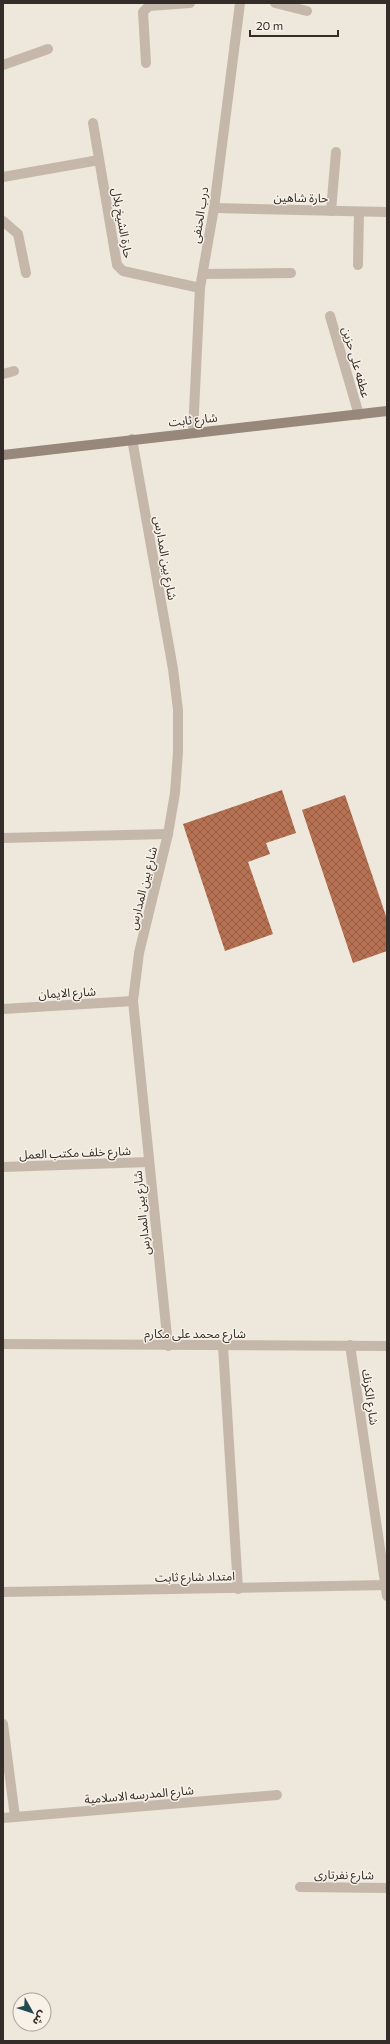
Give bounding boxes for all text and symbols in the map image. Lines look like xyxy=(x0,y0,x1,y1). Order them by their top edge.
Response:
scale bar xyxy=(250,12,338,38)
text: 20 m xyxy=(256,18,283,32)
street label: درب الحنفى xyxy=(188,186,212,244)
street label: حارة الشيخ بلال xyxy=(107,187,136,260)
street label: حارة شاهين xyxy=(274,190,328,206)
street label: عطفه على حزين xyxy=(339,325,374,399)
street label: شارع ثابت xyxy=(168,409,218,432)
street label: شارع بين المدارس xyxy=(149,515,180,602)
street label: شارع بين المدارس xyxy=(125,845,162,932)
street label: شارع الايمان xyxy=(38,983,96,1003)
street label: شارع خلف مكتب العمل xyxy=(19,1143,131,1164)
street label: شارع بين المدارس xyxy=(130,1170,155,1256)
street label: شارع محمد على مكارم xyxy=(144,1326,246,1343)
street label: شارع الكرنك xyxy=(357,1368,382,1426)
street label: امتداد شارع ثابت xyxy=(155,1568,235,1587)
street label: شارع المدرسه الاسلامية xyxy=(84,1782,194,1809)
street label: شارع نفرتارى xyxy=(314,1866,374,1885)
north arrow xyxy=(12,1992,52,2032)
text: ش xyxy=(30,2008,50,2029)

